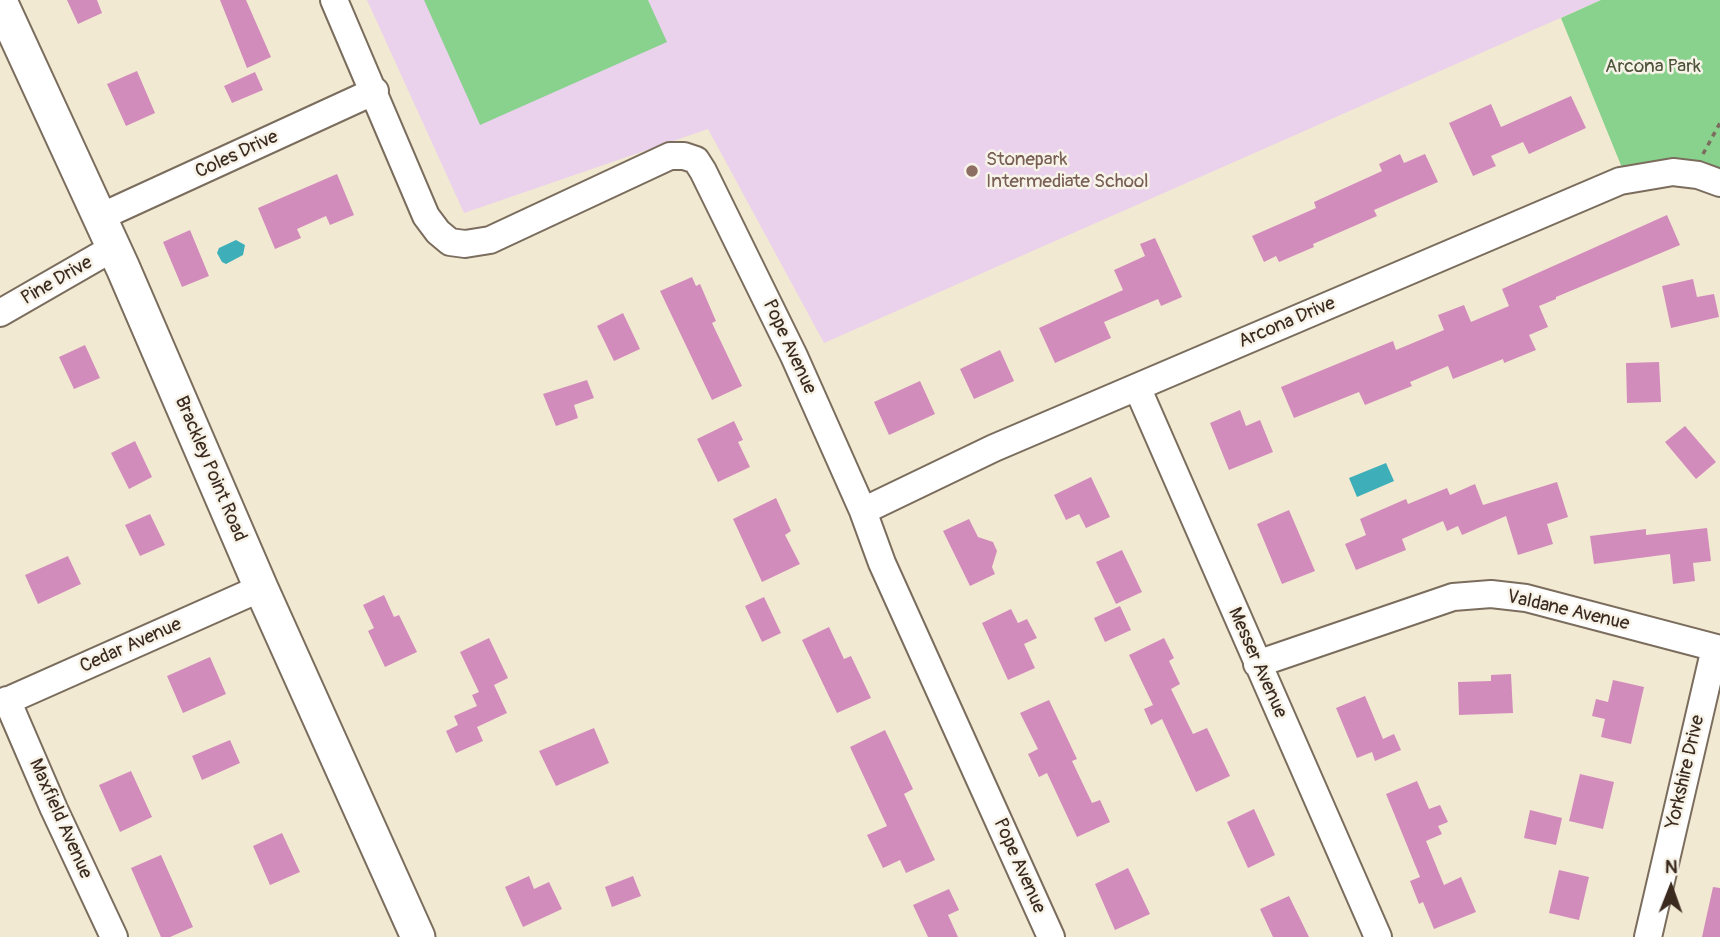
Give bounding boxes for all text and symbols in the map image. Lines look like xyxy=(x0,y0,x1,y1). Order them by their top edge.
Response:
park label: Arcona Park xyxy=(1605,56,1701,78)
street label: Coles Drive xyxy=(192,126,282,184)
place label: Stonepark Intermediate School xyxy=(986,149,1149,193)
marker: Stonepark Intermediate School xyxy=(964,163,980,179)
street label: Pine Drive xyxy=(17,252,97,310)
street label: Arcona Drive xyxy=(1235,292,1339,354)
street label: Pope Avenue xyxy=(757,296,821,398)
street label: Brackley Point Road xyxy=(169,393,251,545)
street label: Valdane Avenue xyxy=(1505,586,1631,636)
street label: Messer Avenue xyxy=(1222,604,1292,722)
street label: Cedar Avenue xyxy=(77,614,185,678)
street label: Yorkshire Drive xyxy=(1662,713,1710,831)
street label: Maxfield Avenue xyxy=(23,756,97,882)
street label: Pope Avenue xyxy=(988,815,1050,917)
north arrow xyxy=(1636,853,1706,923)
text: N xyxy=(1665,855,1678,879)

